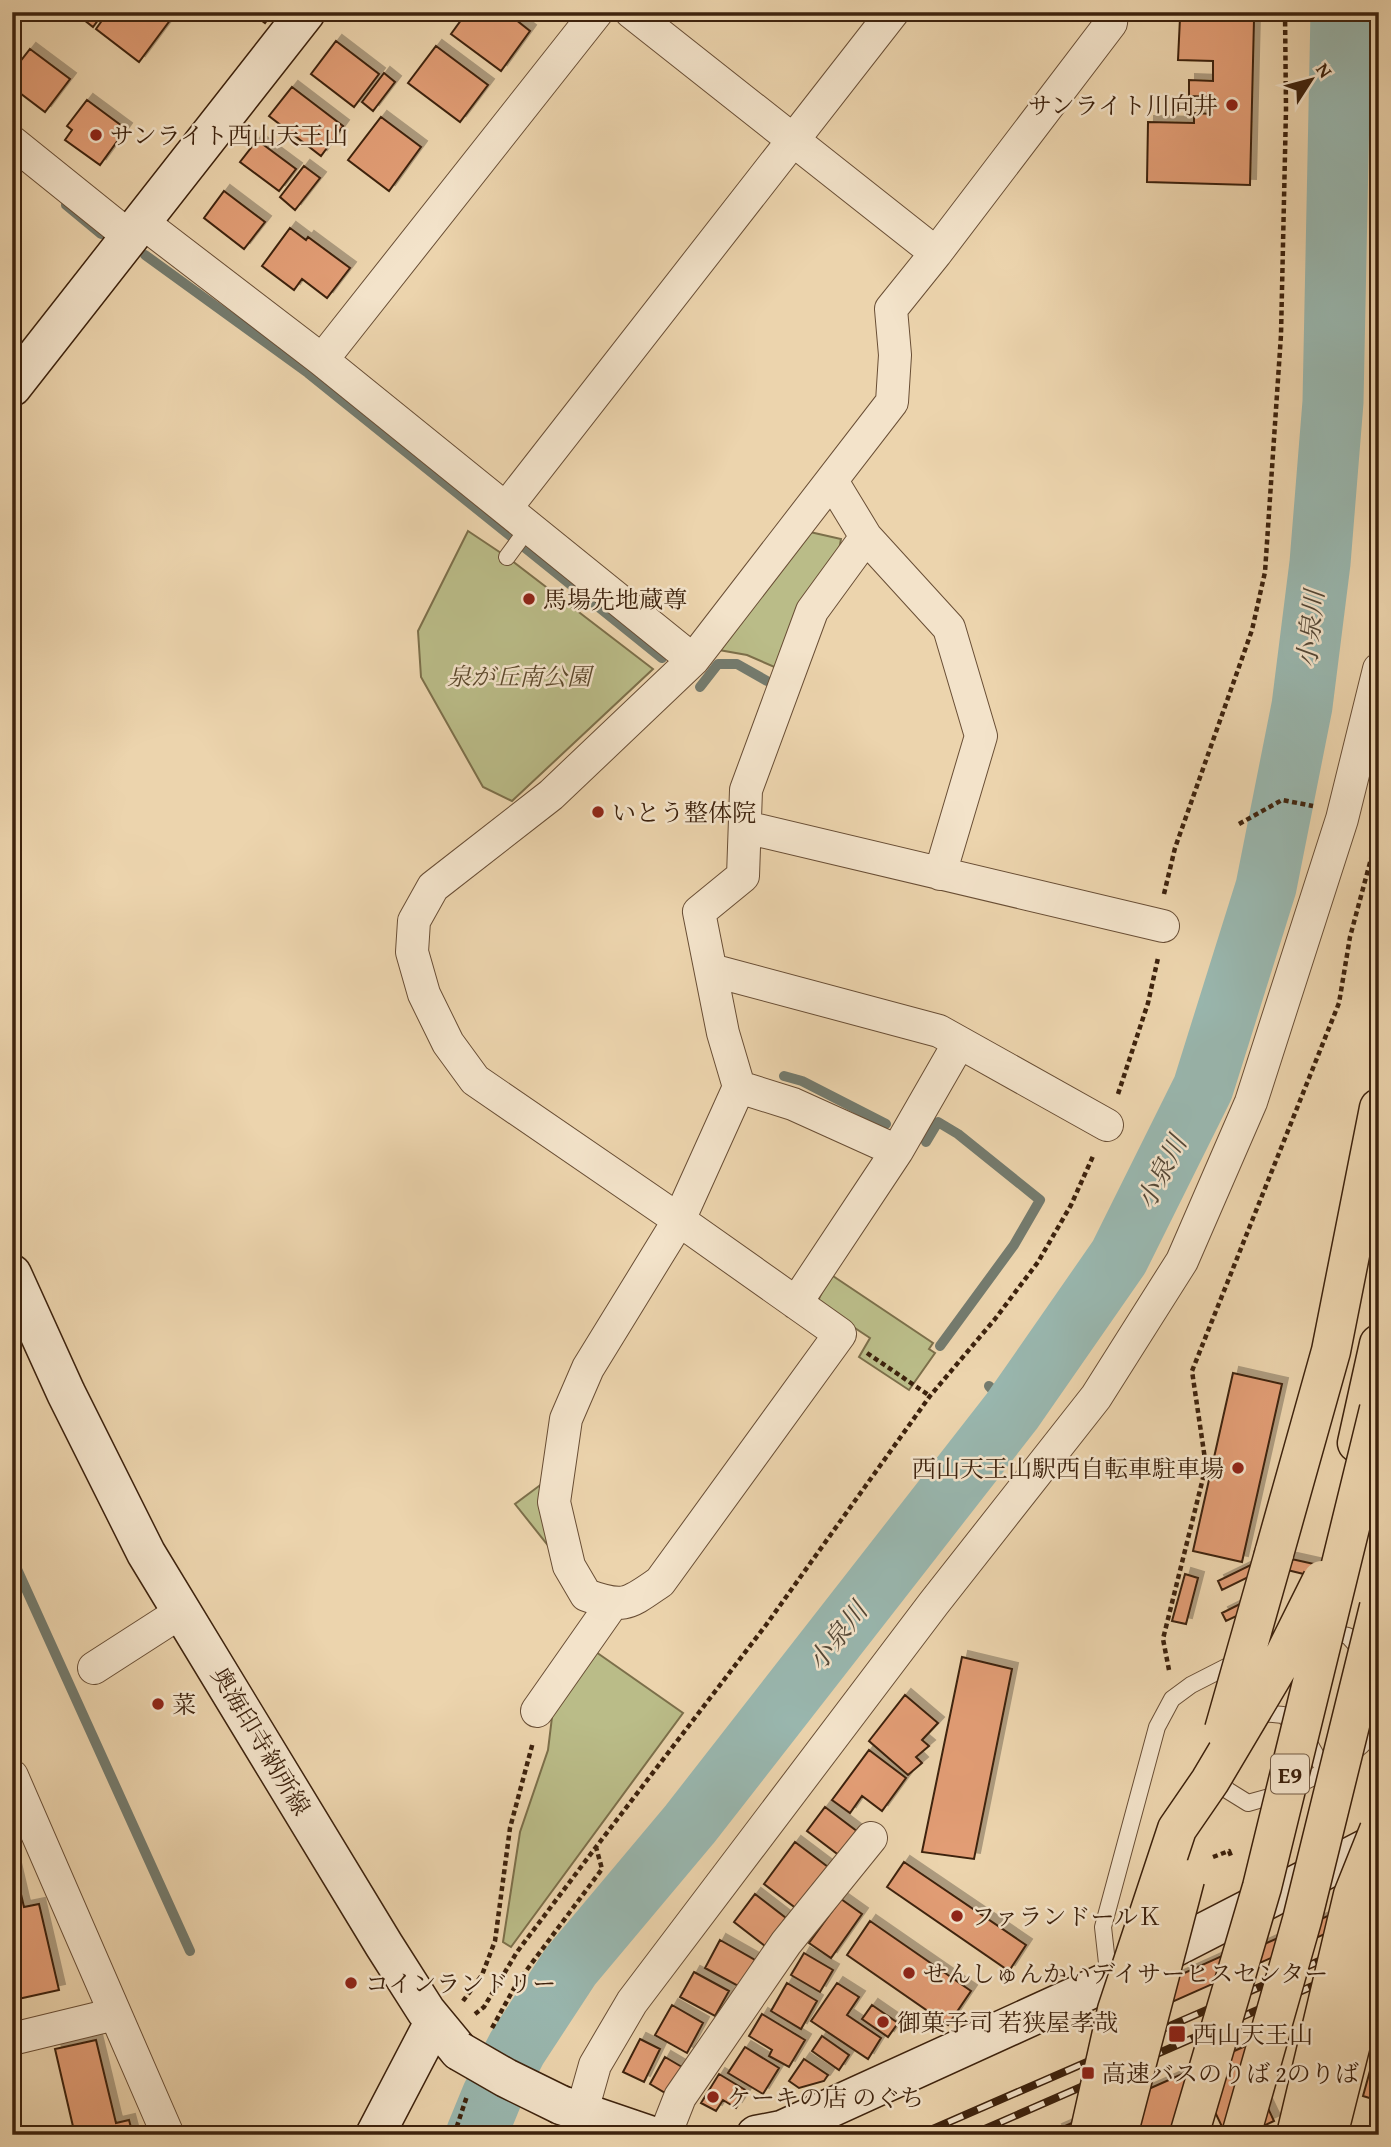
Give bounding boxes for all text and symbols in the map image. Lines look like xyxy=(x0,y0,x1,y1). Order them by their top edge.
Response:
north arrow xyxy=(1276,46,1346,116)
text: N xyxy=(1310,57,1340,84)
place label: サンライト川向井 xyxy=(1028,88,1218,123)
marker: サンライト川向井 xyxy=(1224,97,1240,113)
place label: サンライト西山天王山 xyxy=(110,118,348,153)
marker: サンライト西山天王山 xyxy=(88,127,104,143)
place label: 馬場先地蔵尊 xyxy=(543,582,687,617)
water label: 小泉川 xyxy=(1287,585,1334,670)
marker: 馬場先地蔵尊 xyxy=(521,591,537,607)
park label: 泉が丘南公園 xyxy=(447,659,595,694)
place label: いとう整体院 xyxy=(612,795,756,830)
marker: いとう整体院 xyxy=(590,804,606,820)
water label: 小泉川 xyxy=(1126,1126,1197,1216)
place label: 西山天王山駅西自転車駐車場 xyxy=(912,1451,1224,1486)
marker: 西山天王山駅西自転車駐車場 xyxy=(1230,1460,1246,1476)
water label: 小泉川 xyxy=(798,1591,878,1679)
street label: 奥海印寺納所線 xyxy=(203,1660,319,1822)
place label: 菜 xyxy=(172,1687,196,1722)
marker: 菜 xyxy=(150,1696,166,1712)
road number: E9 xyxy=(1271,1754,1309,1794)
place label: ファランドールＫ xyxy=(971,1899,1162,1934)
marker: ファランドールＫ xyxy=(949,1908,965,1924)
place label: せんしゅんかいデイサーヒスセンター xyxy=(923,1956,1328,1991)
marker: せんしゅんかいデイサーヒスセンター xyxy=(901,1965,917,1981)
place label: コインランドリー xyxy=(365,1966,556,2001)
marker: コインランドリー xyxy=(343,1975,359,1991)
place label: 御菓子司 若狭屋孝哉 xyxy=(897,2005,1118,2040)
marker: 御菓子司 若狭屋孝哉 xyxy=(875,2014,891,2030)
place label: 西山天王山 xyxy=(1193,2017,1313,2052)
marker: 西山天王山 xyxy=(1167,2024,1187,2044)
place label: 高速バスのりば 2のりば xyxy=(1102,2056,1359,2091)
marker: 高速バスのりば 2のりば xyxy=(1080,2065,1096,2081)
place label: ケーキの店 のぐち xyxy=(727,2080,924,2115)
marker: ケーキの店 のぐち xyxy=(705,2089,721,2105)

